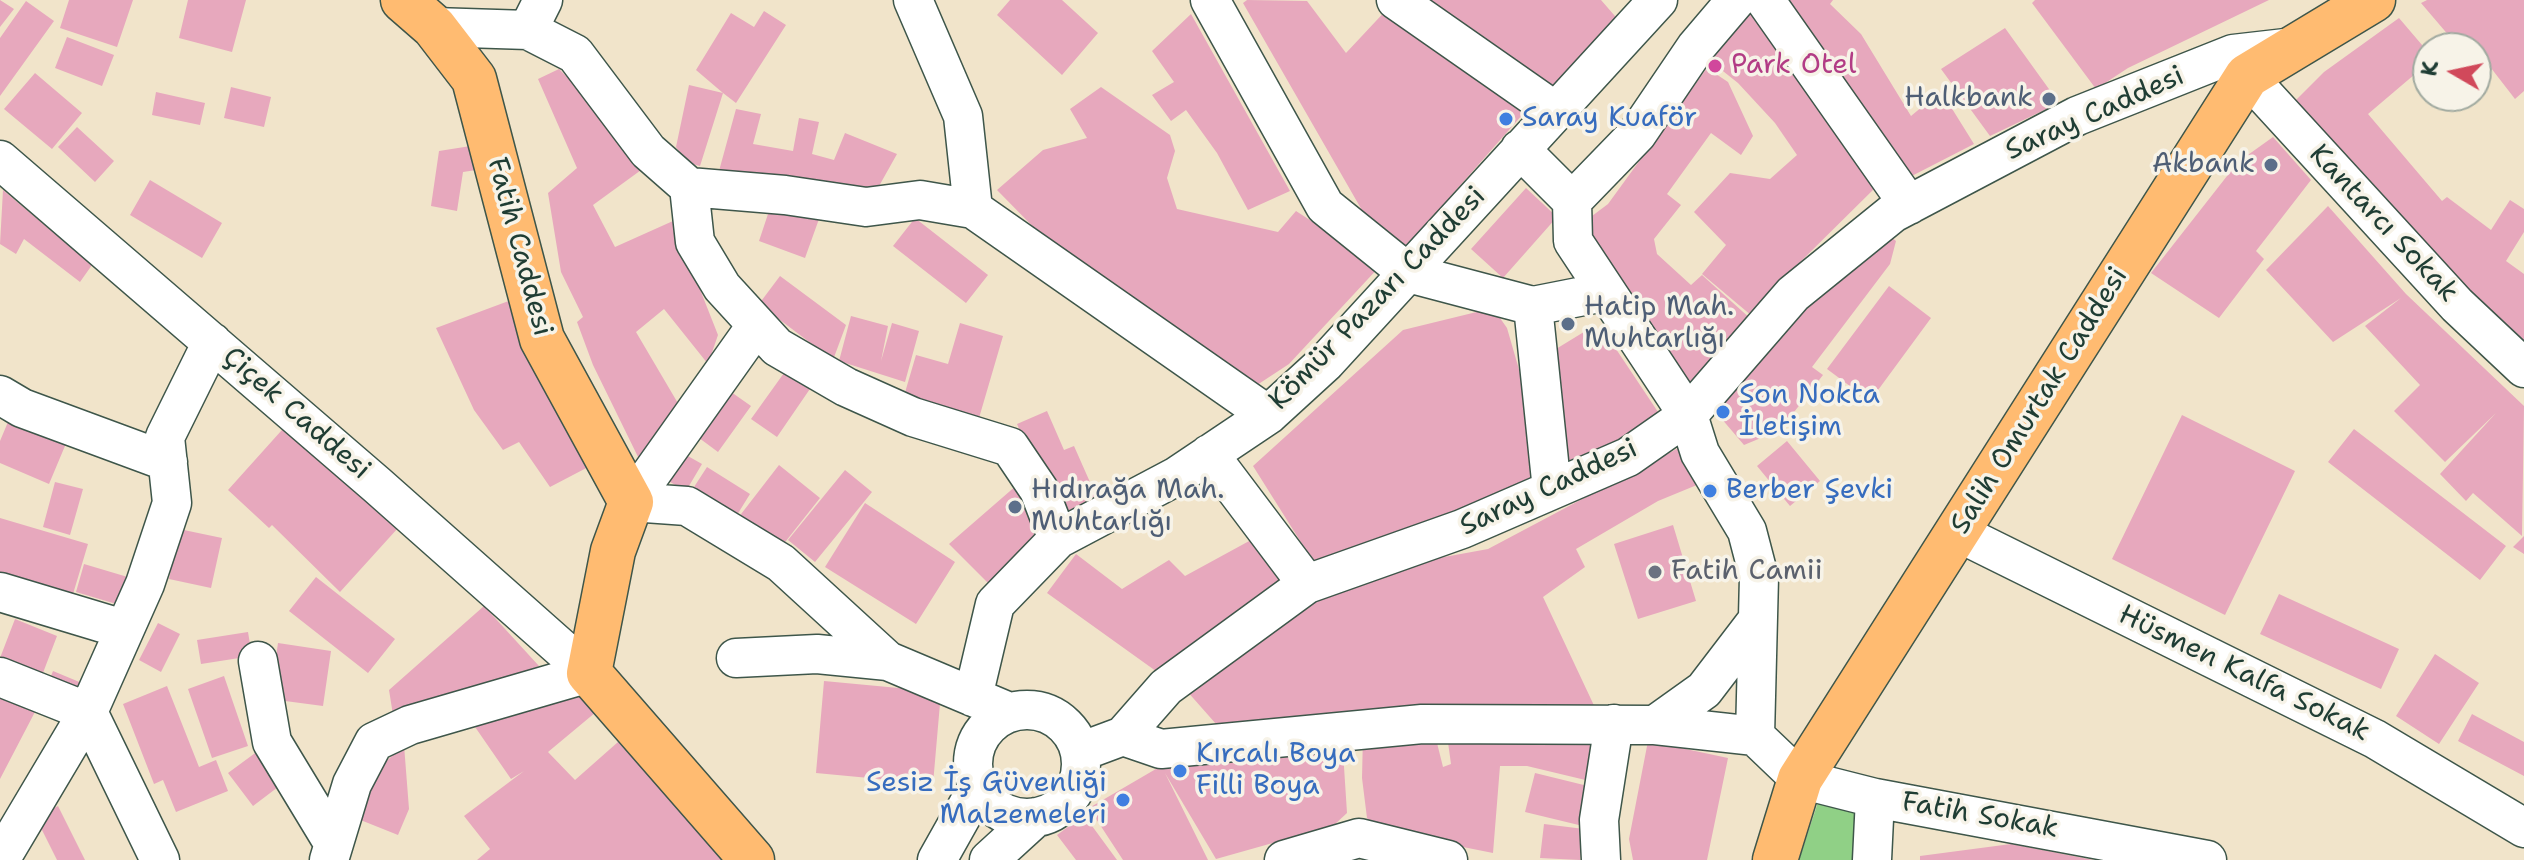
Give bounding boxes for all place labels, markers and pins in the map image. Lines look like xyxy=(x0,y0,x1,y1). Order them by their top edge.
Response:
place label: Park Otel xyxy=(1731,49,1856,83)
marker: Park Otel xyxy=(1706,57,1724,75)
place label: Halkbank xyxy=(1904,82,2033,116)
marker: Halkbank xyxy=(2040,90,2058,108)
place label: Saray Kuaför xyxy=(1522,102,1697,136)
marker: Saray Kuaför xyxy=(1497,110,1515,128)
place label: Akbank xyxy=(2152,148,2255,182)
marker: Akbank xyxy=(2262,156,2280,174)
place label: Hatip Mah. Muhtarlığı xyxy=(1584,291,1734,357)
marker: Hatip Mah. Muhtarlığı xyxy=(1559,315,1577,333)
place label: Son Nokta İletişim xyxy=(1739,379,1880,445)
marker: Son Nokta İletişim xyxy=(1714,403,1732,421)
place label: Hıdırağa Mah. Muhtarlığı xyxy=(1031,474,1224,540)
place label: Berber Şevki xyxy=(1726,474,1893,508)
marker: Berber Şevki xyxy=(1701,482,1719,500)
marker: Hıdırağa Mah. Muhtarlığı xyxy=(1006,498,1024,516)
place label: Fatih Camii xyxy=(1671,555,1823,589)
marker: Fatih Camii xyxy=(1646,563,1664,581)
place label: Kırcalı Boya Filli Boya xyxy=(1196,738,1355,804)
marker: Kırcalı Boya Filli Boya xyxy=(1171,762,1189,780)
place label: Sesiz İş Güvenliği Malzemeleri xyxy=(866,767,1107,833)
marker: Sesiz İş Güvenliği Malzemeleri xyxy=(1114,791,1132,809)

